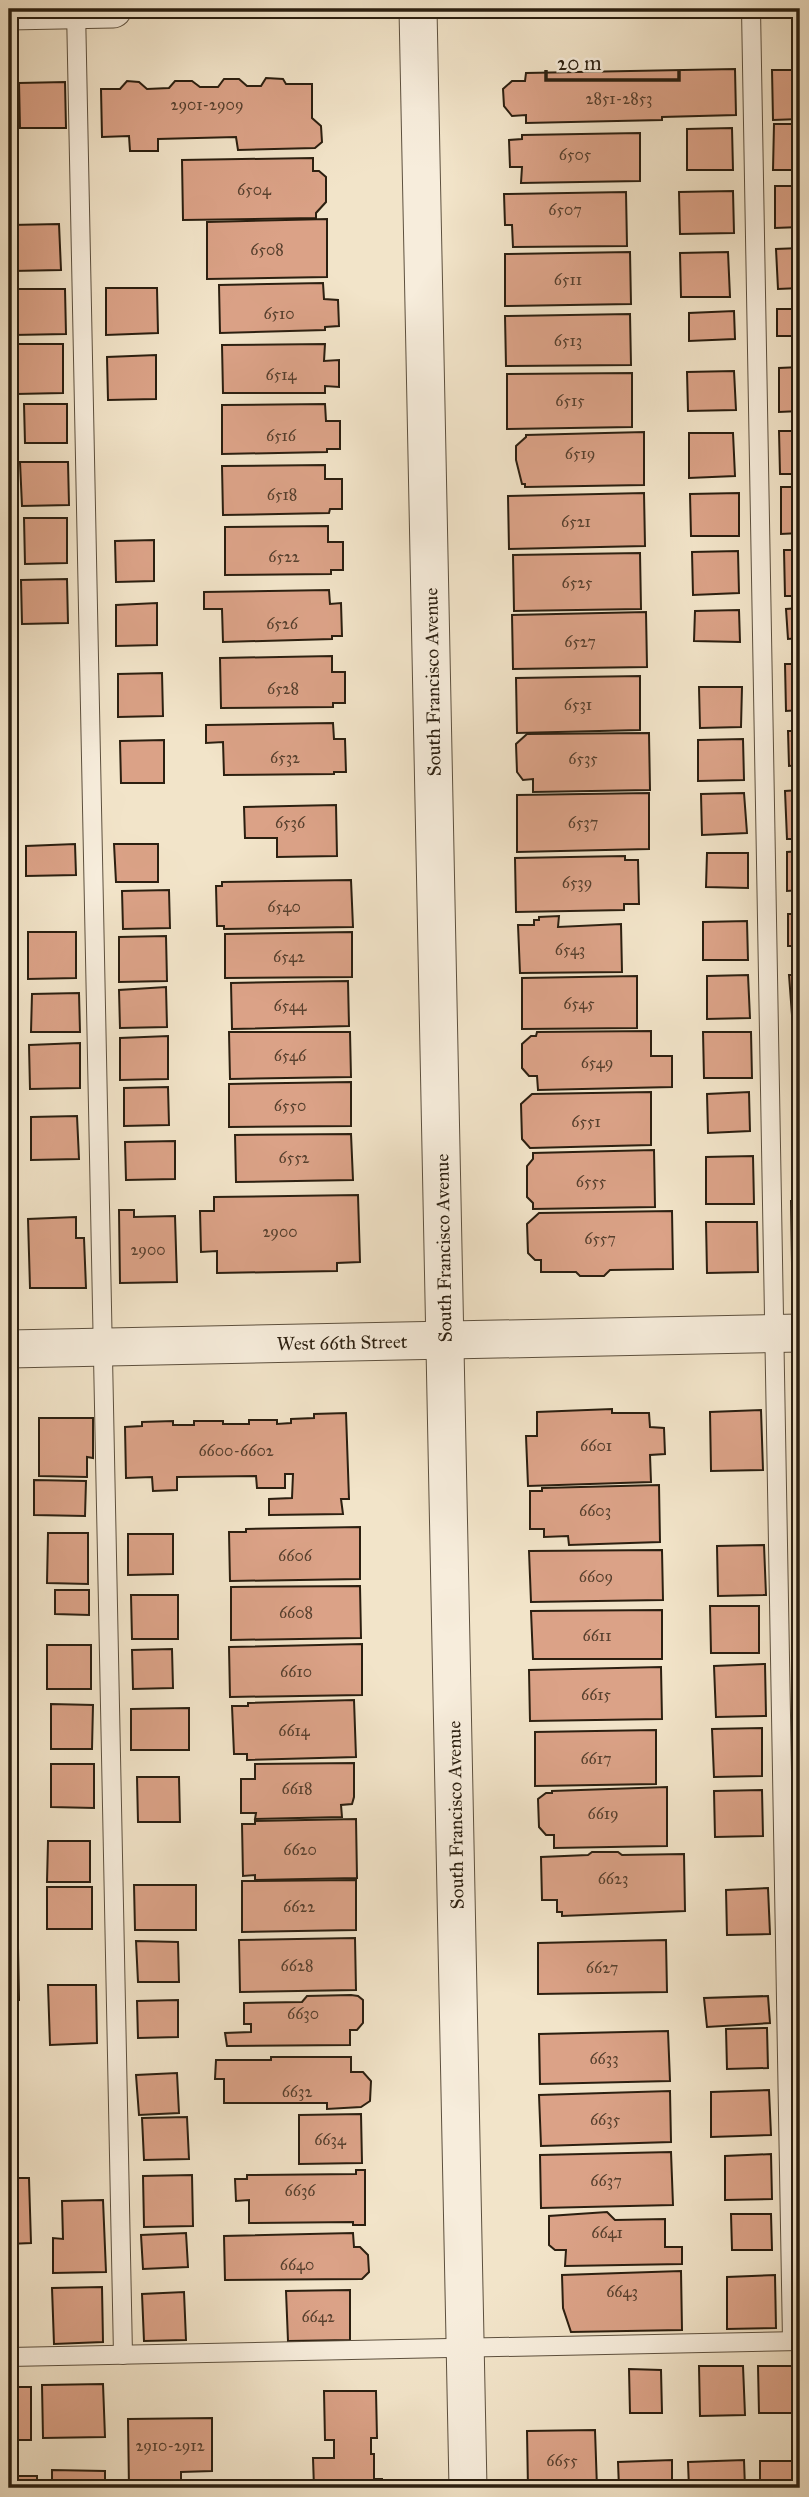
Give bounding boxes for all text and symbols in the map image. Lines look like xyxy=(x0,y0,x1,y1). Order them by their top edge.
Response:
scale bar xyxy=(546,38,680,82)
text: 20 m xyxy=(557,50,602,76)
house number: 2851-2853 xyxy=(586,89,652,108)
house number: 2901-2909 xyxy=(171,95,243,114)
house number: 6505 xyxy=(559,145,592,164)
house number: 6504 xyxy=(237,180,272,199)
house number: 6507 xyxy=(548,200,582,219)
house number: 6508 xyxy=(250,240,284,259)
house number: 6511 xyxy=(554,270,582,289)
house number: 6510 xyxy=(263,304,295,323)
house number: 6513 xyxy=(554,331,582,350)
house number: 6514 xyxy=(266,365,298,384)
house number: 6515 xyxy=(555,391,585,410)
house number: 6516 xyxy=(266,426,297,445)
house number: 6519 xyxy=(565,444,595,463)
house number: 6518 xyxy=(267,485,297,504)
house number: 6521 xyxy=(561,512,591,531)
house number: 6522 xyxy=(268,547,300,566)
house number: 6525 xyxy=(562,573,593,592)
street label: South Francisco Avenue xyxy=(419,587,446,776)
house number: 6526 xyxy=(266,614,299,633)
house number: 6527 xyxy=(564,632,596,651)
house number: 6528 xyxy=(267,679,299,698)
house number: 6531 xyxy=(564,695,592,714)
house number: 6532 xyxy=(270,748,300,767)
house number: 6535 xyxy=(568,749,598,768)
house number: 6536 xyxy=(275,813,306,832)
house number: 6537 xyxy=(568,813,598,832)
house number: 6539 xyxy=(562,873,592,892)
house number: 6540 xyxy=(267,897,301,916)
house number: 6543 xyxy=(555,940,585,959)
house number: 6542 xyxy=(273,947,305,966)
house number: 6545 xyxy=(563,994,595,1013)
house number: 6544 xyxy=(273,996,308,1015)
house number: 6546 xyxy=(274,1046,307,1065)
house number: 6549 xyxy=(581,1053,613,1072)
house number: 6550 xyxy=(274,1096,306,1115)
house number: 6551 xyxy=(571,1112,601,1131)
house number: 6552 xyxy=(279,1148,310,1167)
street label: South Francisco Avenue xyxy=(430,1153,457,1342)
house number: 6555 xyxy=(576,1172,607,1191)
house number: 2900 xyxy=(262,1222,298,1241)
house number: 6557 xyxy=(584,1229,616,1248)
house number: 2900 xyxy=(130,1240,166,1259)
street label: West 66th Street xyxy=(276,1330,408,1355)
house number: 6601 xyxy=(580,1436,612,1455)
house number: 6600-6602 xyxy=(198,1441,274,1460)
house number: 6603 xyxy=(579,1501,611,1520)
house number: 6606 xyxy=(278,1546,313,1565)
house number: 6609 xyxy=(579,1567,613,1586)
house number: 6608 xyxy=(279,1603,313,1622)
house number: 6611 xyxy=(583,1626,611,1645)
house number: 6610 xyxy=(280,1662,312,1681)
house number: 6615 xyxy=(581,1685,612,1704)
street label: South Francisco Avenue xyxy=(442,1720,469,1909)
house number: 6614 xyxy=(278,1721,311,1740)
house number: 6617 xyxy=(580,1749,612,1768)
house number: 6618 xyxy=(281,1779,313,1798)
house number: 6619 xyxy=(587,1804,619,1823)
house number: 6620 xyxy=(283,1840,317,1859)
house number: 6623 xyxy=(598,1869,628,1888)
house number: 6622 xyxy=(283,1897,315,1916)
house number: 6628 xyxy=(281,1956,313,1975)
house number: 6627 xyxy=(586,1958,618,1977)
house number: 6630 xyxy=(287,2004,319,2023)
house number: 6633 xyxy=(589,2049,619,2068)
house number: 6632 xyxy=(282,2082,312,2101)
house number: 6635 xyxy=(590,2110,621,2129)
house number: 6634 xyxy=(314,2130,347,2149)
house number: 6637 xyxy=(590,2171,622,2190)
house number: 6636 xyxy=(284,2181,316,2200)
house number: 6641 xyxy=(591,2223,623,2242)
house number: 6640 xyxy=(280,2255,314,2274)
house number: 6643 xyxy=(606,2282,638,2301)
house number: 6642 xyxy=(301,2307,335,2326)
house number: 2910-2912 xyxy=(135,2436,205,2455)
house number: 6655 xyxy=(546,2451,578,2470)

